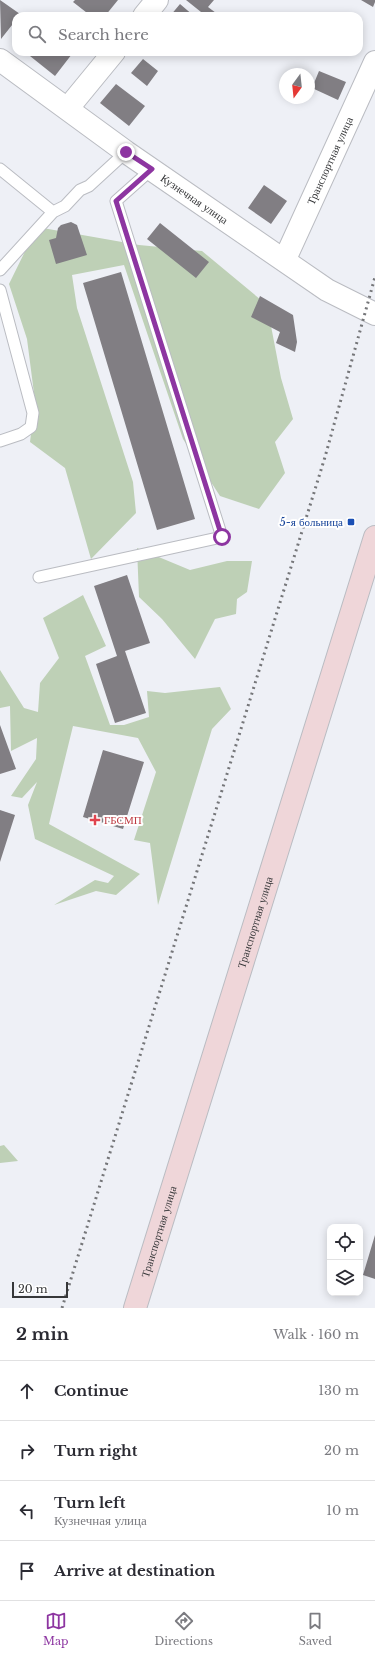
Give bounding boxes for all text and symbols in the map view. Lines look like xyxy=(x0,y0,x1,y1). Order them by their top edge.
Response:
search box xyxy=(12,12,363,56)
icon: search xyxy=(26,23,48,45)
text: Search here xyxy=(58,25,149,44)
north arrow xyxy=(279,68,315,104)
street label: Транспортная улица xyxy=(304,114,356,207)
route end xyxy=(117,143,135,161)
street label: Кузнечная улица xyxy=(158,171,231,227)
place label: 5-я больница xyxy=(279,515,343,529)
marker: 5-я больница xyxy=(346,517,356,527)
route start xyxy=(213,528,231,546)
place label: ГБСМП xyxy=(104,813,142,827)
marker: ГБСМП xyxy=(89,814,101,826)
street label: Транспортная улица xyxy=(234,875,276,970)
street label: Транспортная улица xyxy=(138,1184,180,1279)
map controls xyxy=(327,1224,363,1296)
button: locate xyxy=(327,1224,363,1260)
button: layers xyxy=(327,1260,363,1296)
scale bar xyxy=(12,1280,68,1299)
text: 20 m xyxy=(18,1282,48,1296)
text: 2 min xyxy=(16,1324,69,1345)
text: Walk · 160 m xyxy=(273,1326,359,1343)
icon: ahead xyxy=(16,1380,38,1402)
text: Continue xyxy=(54,1381,129,1400)
text: 130 m xyxy=(318,1382,359,1399)
icon: right xyxy=(16,1440,38,1462)
text: Turn right xyxy=(54,1441,137,1460)
text: 20 m xyxy=(324,1442,359,1459)
text: Turn left xyxy=(54,1493,125,1512)
icon: left xyxy=(16,1500,38,1522)
text: 10 m xyxy=(326,1502,359,1519)
text: Кузнечная улица xyxy=(54,1512,147,1529)
icon: arrive xyxy=(16,1560,38,1582)
text: Arrive at destination xyxy=(54,1561,215,1580)
tab: Map xyxy=(43,1610,69,1648)
tab: Directions xyxy=(154,1610,213,1648)
tab: Saved xyxy=(299,1610,332,1648)

